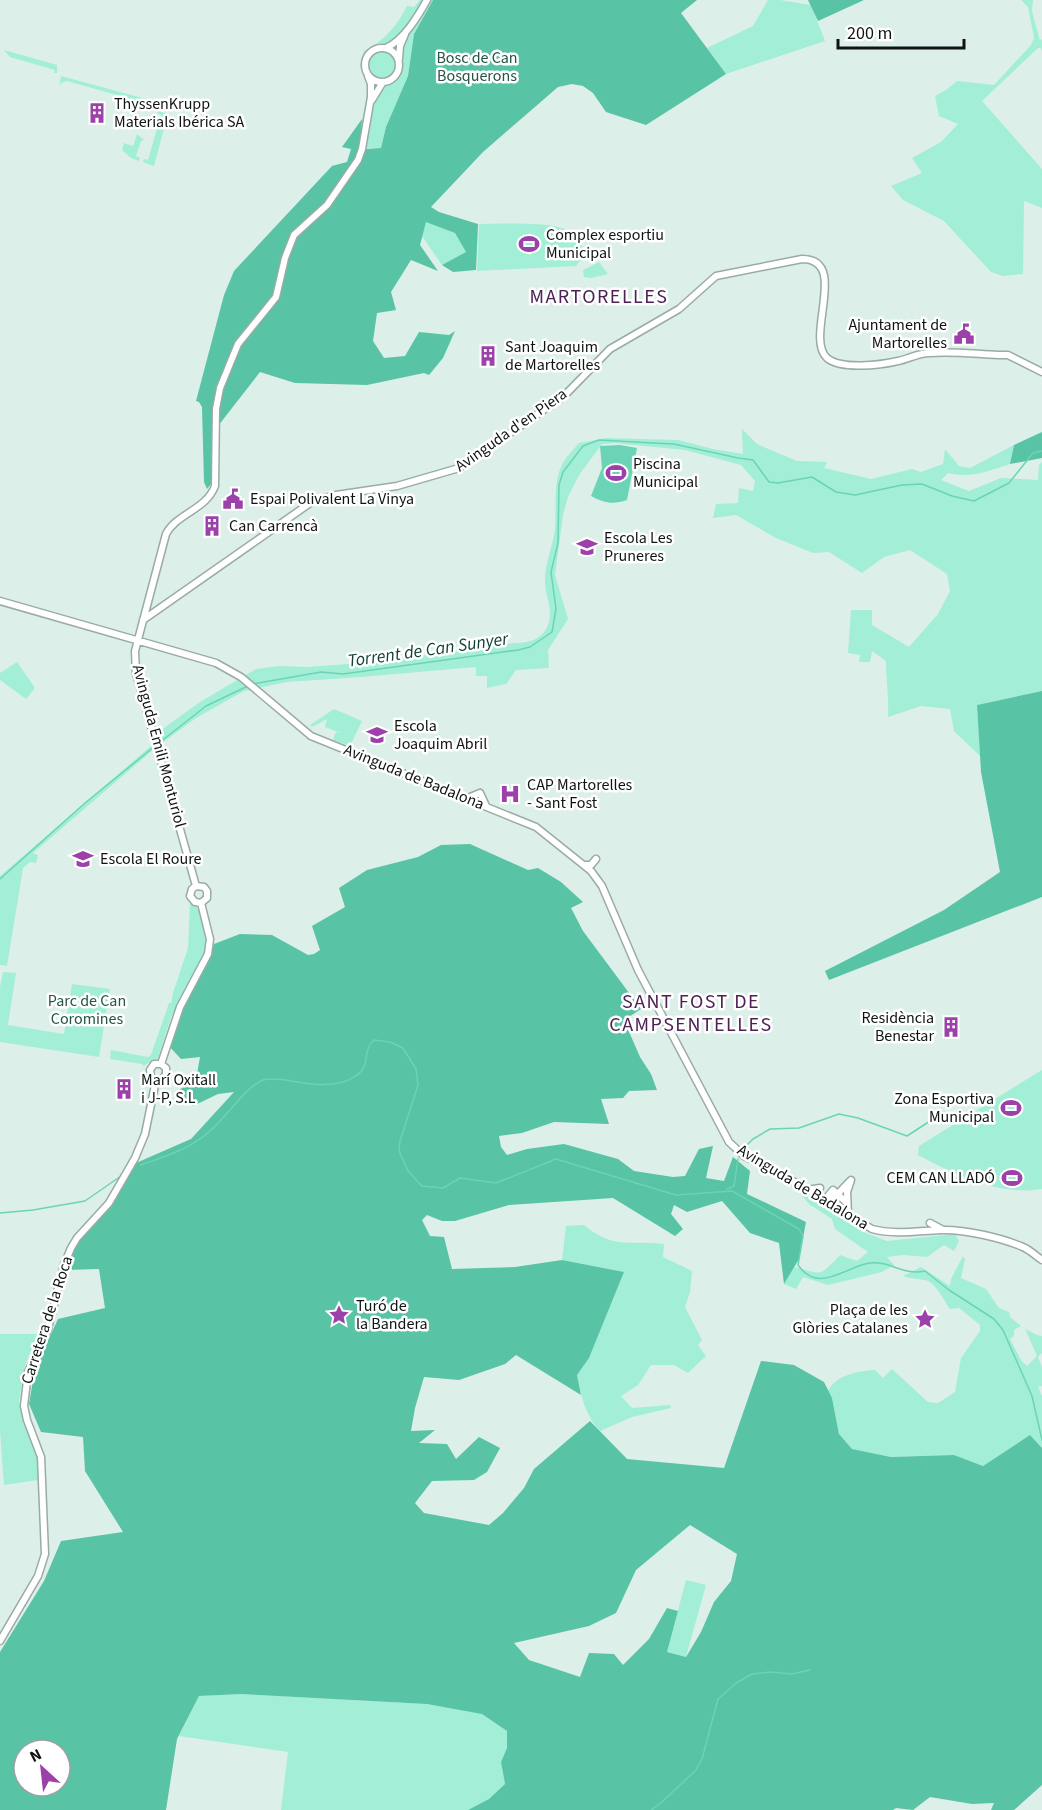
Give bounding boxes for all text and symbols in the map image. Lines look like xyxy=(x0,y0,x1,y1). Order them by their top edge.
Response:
scale bar xyxy=(838,12,964,50)
text: 200 m xyxy=(847,21,892,46)
park label: Bosc de Can Bosquerons xyxy=(436,47,518,87)
place label: ThyssenKrupp Materials Ibérica SA xyxy=(114,93,245,133)
building icon: ThyssenKrupp Materials Ibérica SA xyxy=(85,101,109,125)
place label: Complex esportiu Municipal xyxy=(546,224,664,264)
sports icon: Complex esportiu Municipal xyxy=(517,232,541,256)
district label: MARTORELLES xyxy=(529,283,669,311)
place label: Ajuntament de Martorelles xyxy=(848,314,947,354)
public building icon: Ajuntament de Martorelles xyxy=(952,322,976,346)
place label: Sant Joaquim de Martorelles xyxy=(505,336,601,376)
building icon: Sant Joaquim de Martorelles xyxy=(476,344,500,368)
street label: Avinguda d'en Piera xyxy=(451,383,571,477)
place label: Piscina Municipal xyxy=(633,453,698,493)
sports icon: Piscina Municipal xyxy=(604,461,628,485)
public building icon: Espai Polivalent La Vinya xyxy=(221,487,245,511)
place label: Espai Polivalent La Vinya xyxy=(250,488,414,510)
building icon: Can Carrencà xyxy=(200,514,224,538)
place label: Can Carrencà xyxy=(229,515,318,537)
place label: Escola Les Pruneres xyxy=(604,527,673,567)
school or university icon: Escola Les Pruneres xyxy=(575,535,599,559)
water label: Torrent de Can Sunyer xyxy=(346,626,511,674)
street label: Avinguda Emili Monturiol xyxy=(127,662,191,830)
place label: Escola Joaquim Abril xyxy=(394,715,487,755)
school or university icon: Escola Joaquim Abril xyxy=(365,723,389,747)
street label: Avinguda de Badalona xyxy=(340,739,488,815)
place label: CAP Martorelles - Sant Fost xyxy=(527,774,633,814)
hospital icon: CAP Martorelles - Sant Fost xyxy=(498,782,522,806)
school or university icon: Escola El Roure xyxy=(71,847,95,871)
place label: Escola El Roure xyxy=(100,848,202,870)
district label: SANT FOST DE CAMPSENTELLES xyxy=(609,988,773,1039)
park label: Parc de Can Coromines xyxy=(48,990,126,1030)
place label: Residència Benestar xyxy=(862,1007,934,1047)
building icon: Residència Benestar xyxy=(939,1015,963,1039)
place label: Marí Oxitall i J-P, S.L xyxy=(141,1069,216,1109)
building icon: Marí Oxitall i J-P, S.L xyxy=(112,1077,136,1101)
place label: Zona Esportiva Municipal xyxy=(894,1088,994,1128)
sports icon: Zona Esportiva Municipal xyxy=(999,1096,1023,1120)
street label: Avinguda de Badalona xyxy=(733,1139,873,1235)
sports icon: CEM CAN LLADÓ xyxy=(1000,1166,1024,1190)
place label: CEM CAN LLADÓ xyxy=(886,1167,995,1189)
street label: Carretera de la Roca xyxy=(16,1253,78,1387)
place label: Turó de la Bandera xyxy=(356,1295,428,1335)
place label: Plaça de les Glòries Catalanes xyxy=(792,1299,908,1339)
place icon: Turó de la Bandera xyxy=(327,1303,351,1327)
place icon: Plaça de les Glòries Catalanes xyxy=(913,1307,937,1331)
north arrow xyxy=(12,1738,72,1798)
text: N xyxy=(26,1743,45,1768)

